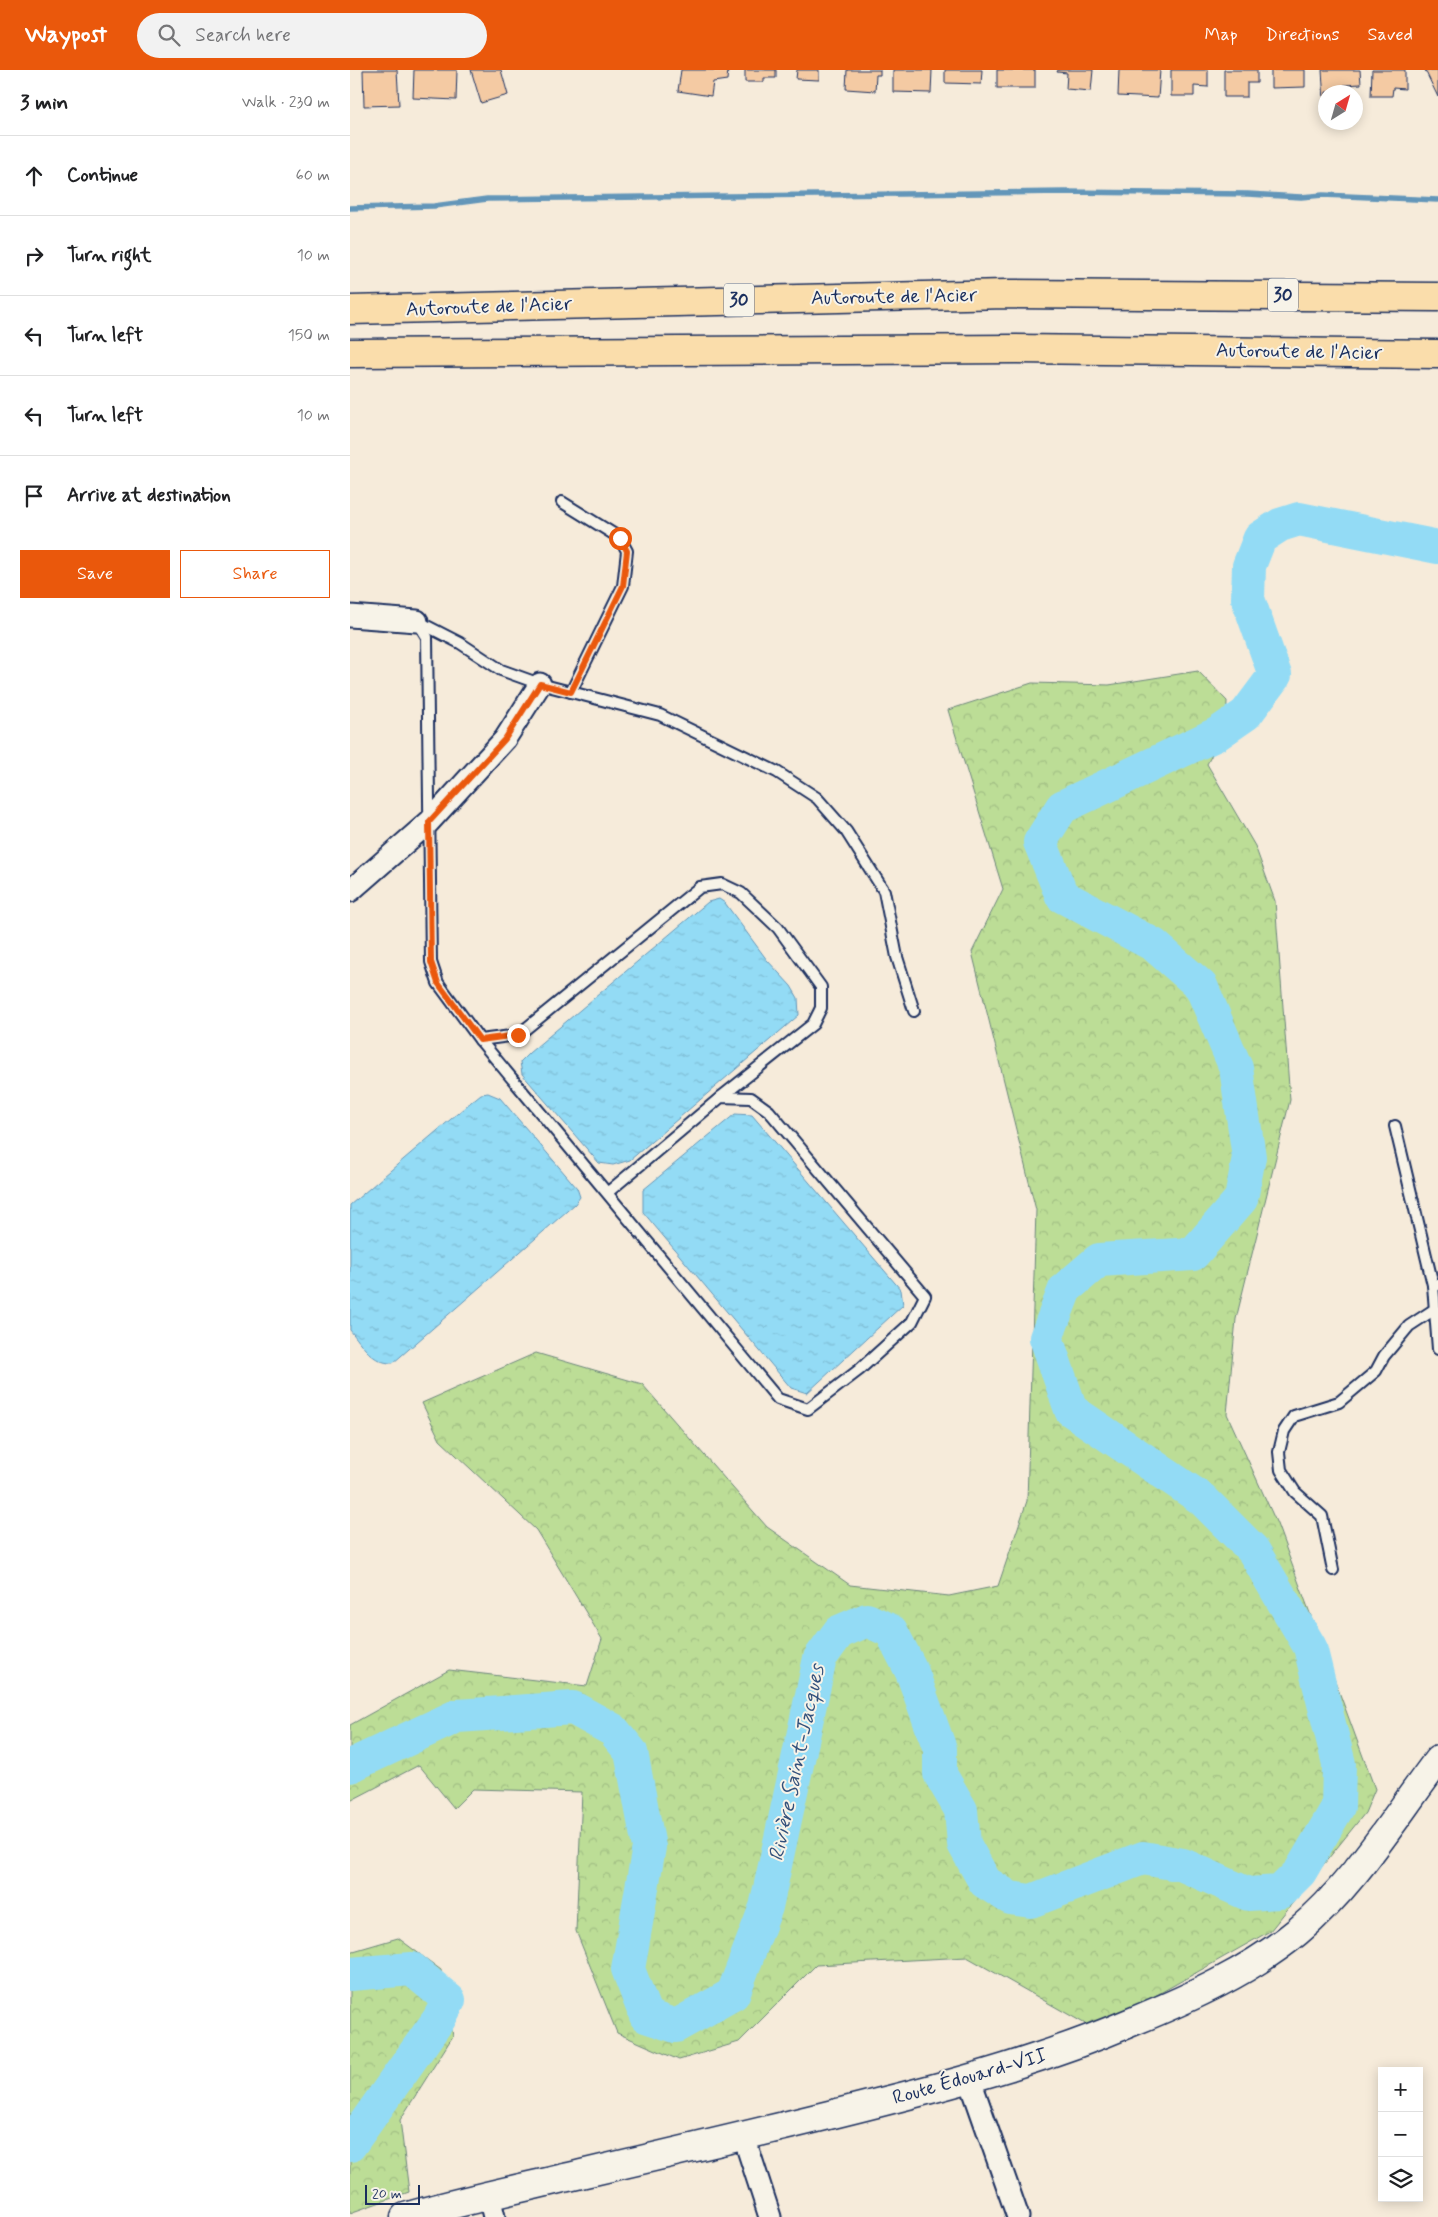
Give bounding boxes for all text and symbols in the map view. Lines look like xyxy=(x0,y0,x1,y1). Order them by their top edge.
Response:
search box xyxy=(137,13,487,58)
text: Waypost xyxy=(25,20,107,51)
icon: search xyxy=(155,21,183,49)
text: Search here xyxy=(195,23,291,48)
text: Map xyxy=(1205,23,1238,47)
text: Directions xyxy=(1266,23,1340,47)
text: Saved xyxy=(1368,23,1413,47)
north arrow xyxy=(1318,85,1363,130)
text: 3 min xyxy=(20,89,68,117)
text: Walk · 230 m xyxy=(242,92,330,113)
icon: ahead xyxy=(20,162,48,190)
text: Continue xyxy=(67,163,138,188)
text: 60 m xyxy=(296,165,330,186)
icon: right xyxy=(20,242,48,270)
text: Turn right xyxy=(67,243,151,268)
text: 10 m xyxy=(297,245,330,266)
road number: 30 xyxy=(1268,278,1298,312)
street label: Autoroute de l'Acier xyxy=(811,282,978,312)
road number: 30 xyxy=(724,284,754,316)
street label: Autoroute de l'Acier xyxy=(405,291,573,323)
icon: left xyxy=(20,322,48,350)
text: Turn left xyxy=(67,323,143,348)
text: 150 m xyxy=(288,325,330,346)
street label: Autoroute de l'Acier xyxy=(1216,337,1383,367)
icon: left xyxy=(20,402,48,430)
text: Turn left xyxy=(67,403,143,428)
text: 10 m xyxy=(297,405,330,426)
icon: arrive xyxy=(20,482,48,510)
text: Arrive at destination xyxy=(67,483,231,508)
route start xyxy=(609,527,632,550)
button: Save xyxy=(20,550,170,598)
button: Share xyxy=(180,550,330,598)
route end xyxy=(507,1024,530,1047)
water label: Rivière Saint-Jacques xyxy=(763,1661,832,1864)
street label: Route Édouard-VII xyxy=(890,2042,1051,2112)
map controls xyxy=(1378,2067,1423,2202)
button: + xyxy=(1378,2067,1423,2112)
button: − xyxy=(1378,2112,1423,2157)
button: layers xyxy=(1378,2157,1423,2202)
scale bar xyxy=(365,2182,420,2205)
text: 20 m xyxy=(372,2185,402,2203)

